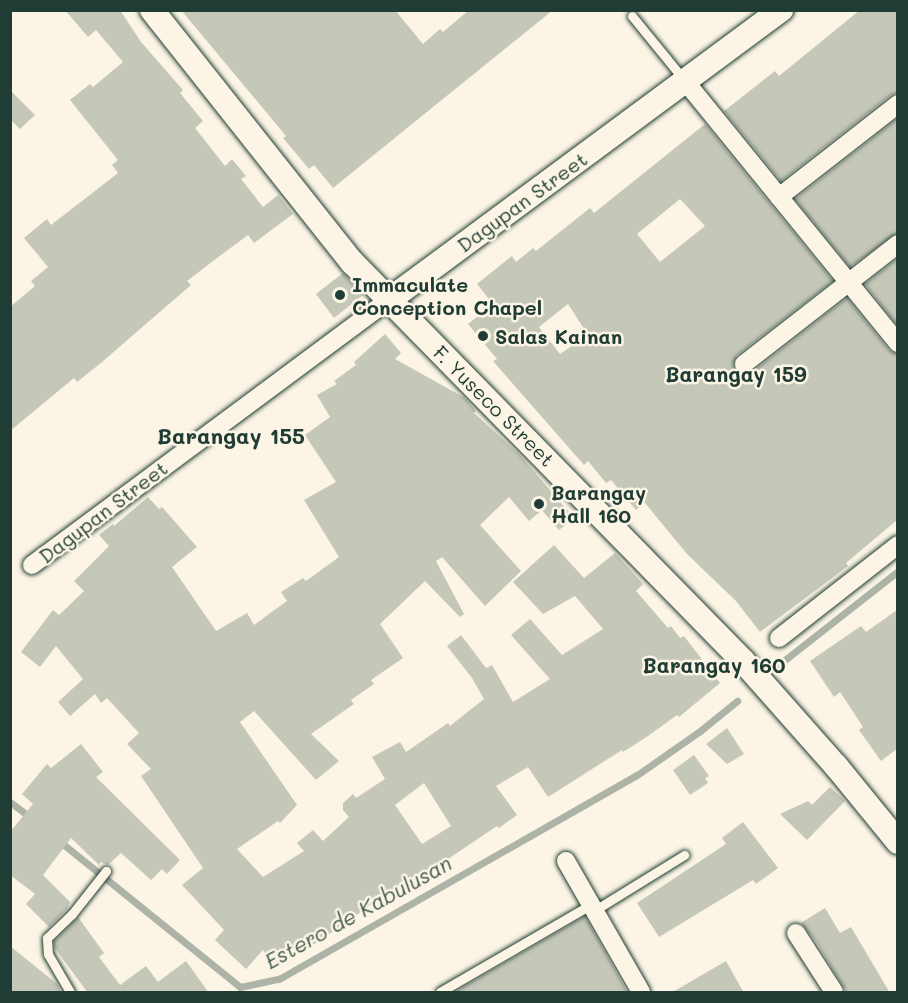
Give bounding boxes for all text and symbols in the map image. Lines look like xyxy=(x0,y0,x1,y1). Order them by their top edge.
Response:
street label: Dagupan Street xyxy=(452,147,592,257)
place label: Immaculate Conception Chapel xyxy=(352,272,542,319)
marker: Immaculate Conception Chapel xyxy=(333,288,347,302)
place label: Salas Kainan xyxy=(495,324,622,348)
marker: Salas Kainan xyxy=(476,329,490,343)
street label: F. Yuseco Street xyxy=(428,340,560,472)
district label: Barangay 159 xyxy=(665,361,807,387)
district label: Barangay 155 xyxy=(157,423,305,449)
street label: Dagupan Street xyxy=(34,456,172,568)
place label: Barangay Hall 160 xyxy=(551,480,646,527)
marker: Barangay Hall 160 xyxy=(532,497,546,511)
district label: Barangay 160 xyxy=(643,652,785,678)
water label: Estero de Kabulusan xyxy=(260,850,456,974)

